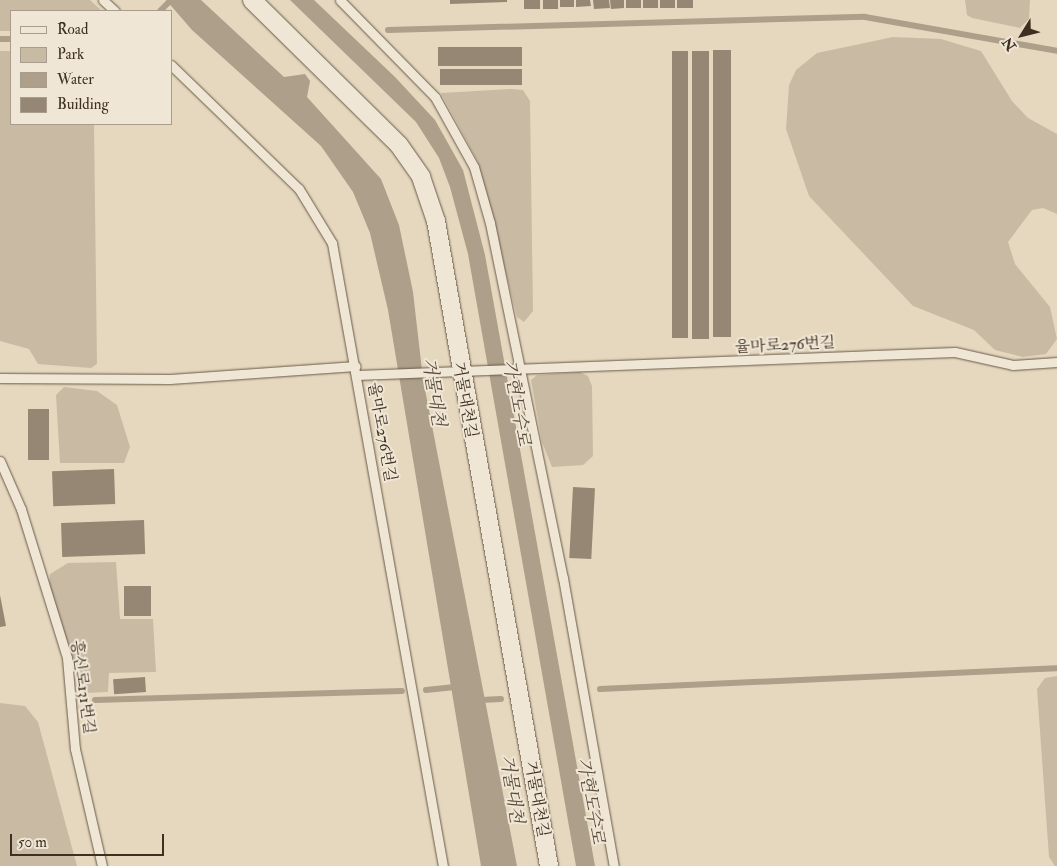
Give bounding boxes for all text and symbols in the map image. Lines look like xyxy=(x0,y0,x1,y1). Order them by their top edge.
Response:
legend xyxy=(10,10,172,125)
north arrow xyxy=(997,10,1047,60)
text: Road xyxy=(57,20,88,39)
text: N xyxy=(999,34,1020,54)
text: Park xyxy=(57,45,84,64)
text: Water xyxy=(57,70,94,89)
text: Building xyxy=(57,95,109,114)
street label: 율마로276번길 xyxy=(734,333,836,357)
water label: 거물대천 xyxy=(417,356,449,428)
water label: 가현도수로 xyxy=(498,358,534,448)
street label: 거물대천길 xyxy=(449,360,481,440)
street label: 율마로276번길 xyxy=(364,381,400,483)
street label: 흥신로131번길 xyxy=(67,639,99,735)
water label: 거물대천 xyxy=(495,753,527,825)
water label: 가현도수로 xyxy=(572,756,608,846)
street label: 거물대천길 xyxy=(521,759,553,839)
scale bar xyxy=(12,824,166,856)
text: 50 m xyxy=(18,833,47,852)

